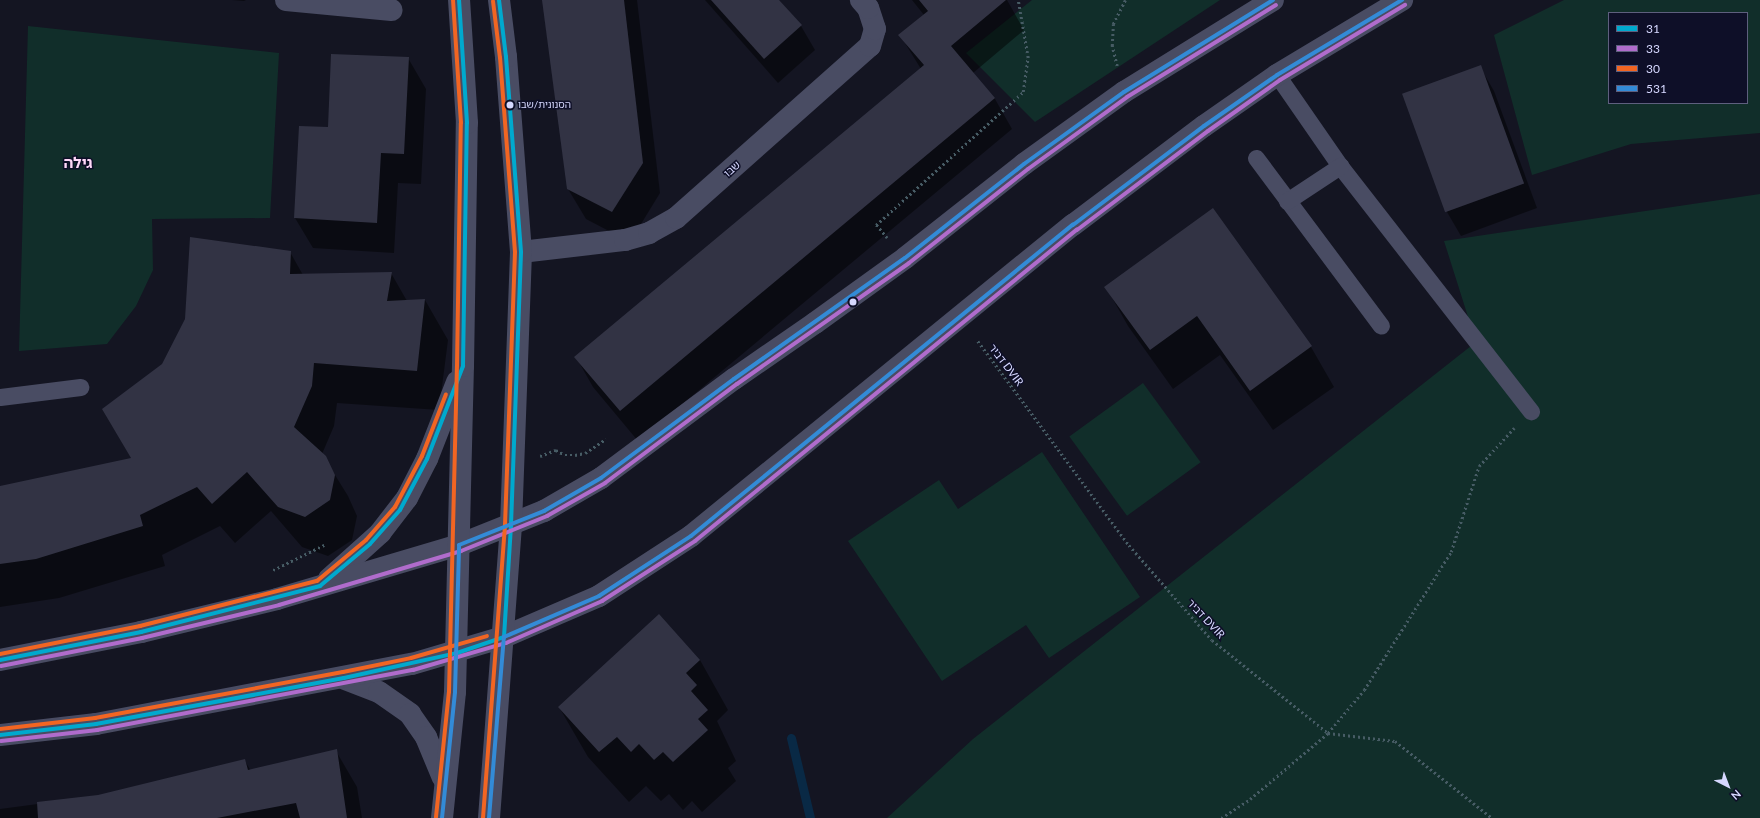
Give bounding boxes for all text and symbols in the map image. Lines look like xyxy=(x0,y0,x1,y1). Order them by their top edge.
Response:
legend xyxy=(1608,12,1748,104)
text: 31 xyxy=(1646,21,1660,36)
text: 33 xyxy=(1646,41,1660,56)
text: 30 xyxy=(1646,61,1660,76)
text: 531 xyxy=(1646,81,1667,96)
place label: הסנונית/שבו xyxy=(518,99,571,111)
marker: הסנונית/שבו xyxy=(505,100,515,110)
district label: גילה xyxy=(64,154,92,172)
street label: שבו xyxy=(721,158,743,180)
unlabelled marker xyxy=(848,297,858,307)
street label: דביר DVIR xyxy=(986,341,1026,389)
street label: דביר DVIR xyxy=(1184,597,1228,641)
north arrow xyxy=(1708,766,1748,806)
text: N xyxy=(1729,788,1744,803)

